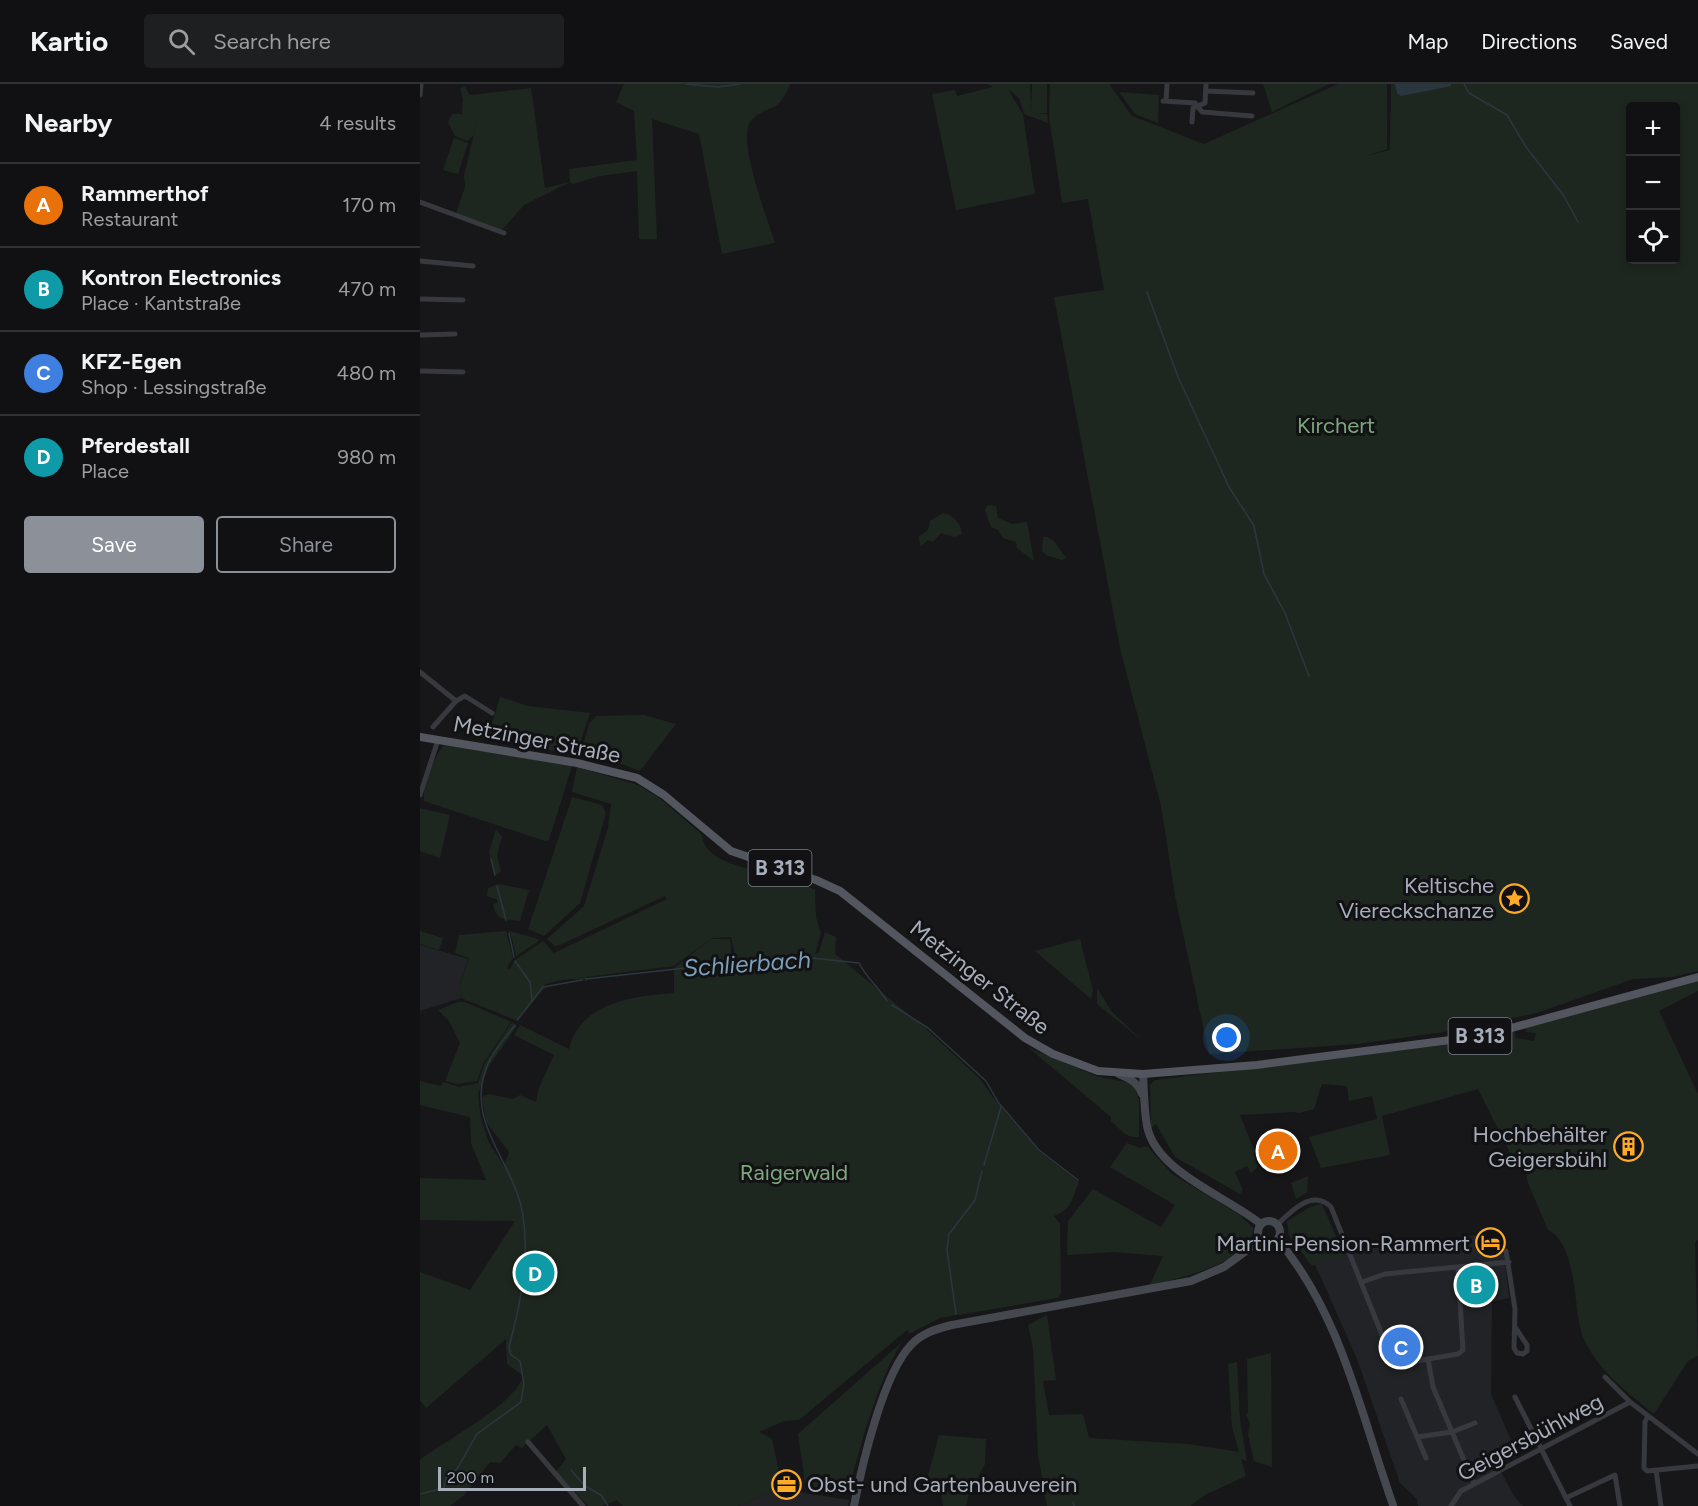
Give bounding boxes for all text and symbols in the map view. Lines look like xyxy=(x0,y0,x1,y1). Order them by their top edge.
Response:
search box xyxy=(144,14,564,68)
text: Kartio xyxy=(30,24,108,58)
icon: search xyxy=(165,25,198,58)
text: Search here xyxy=(213,28,331,55)
text: Map xyxy=(1407,29,1448,54)
text: Directions xyxy=(1481,29,1577,54)
text: Saved xyxy=(1610,29,1668,54)
map controls xyxy=(1626,102,1680,264)
button: + xyxy=(1626,102,1680,156)
text: Nearby xyxy=(24,107,112,139)
text: 4 results xyxy=(319,111,396,135)
button: − xyxy=(1626,156,1680,210)
text: Rammerthof xyxy=(81,180,209,207)
text: A xyxy=(36,193,51,217)
text: 170 m xyxy=(342,193,396,217)
text: Restaurant xyxy=(81,207,178,231)
button: locate xyxy=(1626,210,1680,264)
text: Kontron Electronics xyxy=(81,264,281,291)
text: B xyxy=(37,277,50,301)
text: 470 m xyxy=(338,277,396,301)
text: Place · Kantstraße xyxy=(81,291,241,315)
text: KFZ-Egen xyxy=(81,348,182,375)
text: C xyxy=(36,361,51,385)
text: 480 m xyxy=(337,361,396,385)
text: Shop · Lessingstraße xyxy=(81,375,266,399)
park label: Kirchert xyxy=(1297,412,1375,439)
text: Pferdestall xyxy=(81,432,190,459)
text: D xyxy=(37,445,51,469)
text: 980 m xyxy=(338,445,396,469)
text: Place xyxy=(81,459,129,483)
button: Save xyxy=(24,516,204,573)
button: Share xyxy=(216,516,396,573)
street label: Metzinger Straße xyxy=(451,710,623,769)
road number: B 313 xyxy=(748,850,812,886)
place label: Keltische Viereckschanze xyxy=(1339,872,1494,924)
place icon: Keltische Viereckschanze xyxy=(1499,882,1531,914)
street label: Metzinger Straße xyxy=(904,914,1055,1040)
water label: Schlierbach xyxy=(682,945,812,982)
road number: B 313 xyxy=(1448,1018,1512,1054)
your location xyxy=(1212,1023,1241,1052)
place label: Hochbehälter Geigersbühl xyxy=(1473,1121,1608,1173)
pin: A xyxy=(1258,1128,1298,1174)
building icon: Hochbehälter Geigersbühl xyxy=(1612,1131,1644,1163)
park label: Raigerwald xyxy=(740,1159,848,1186)
hotel icon: Martini-Pension-Rammert xyxy=(1475,1227,1507,1259)
place label: Martini-Pension-Rammert xyxy=(1216,1230,1470,1257)
pin: D xyxy=(516,1250,554,1296)
pin: B xyxy=(1456,1262,1496,1308)
pin: C xyxy=(1382,1324,1420,1370)
street label: Geigersbühlweg xyxy=(1453,1388,1607,1487)
scale bar xyxy=(438,1464,586,1492)
text: 200 m xyxy=(447,1468,494,1487)
office icon: Obst- und Gartenbauverein xyxy=(770,1468,802,1500)
place label: Obst- und Gartenbauverein xyxy=(807,1471,1077,1498)

